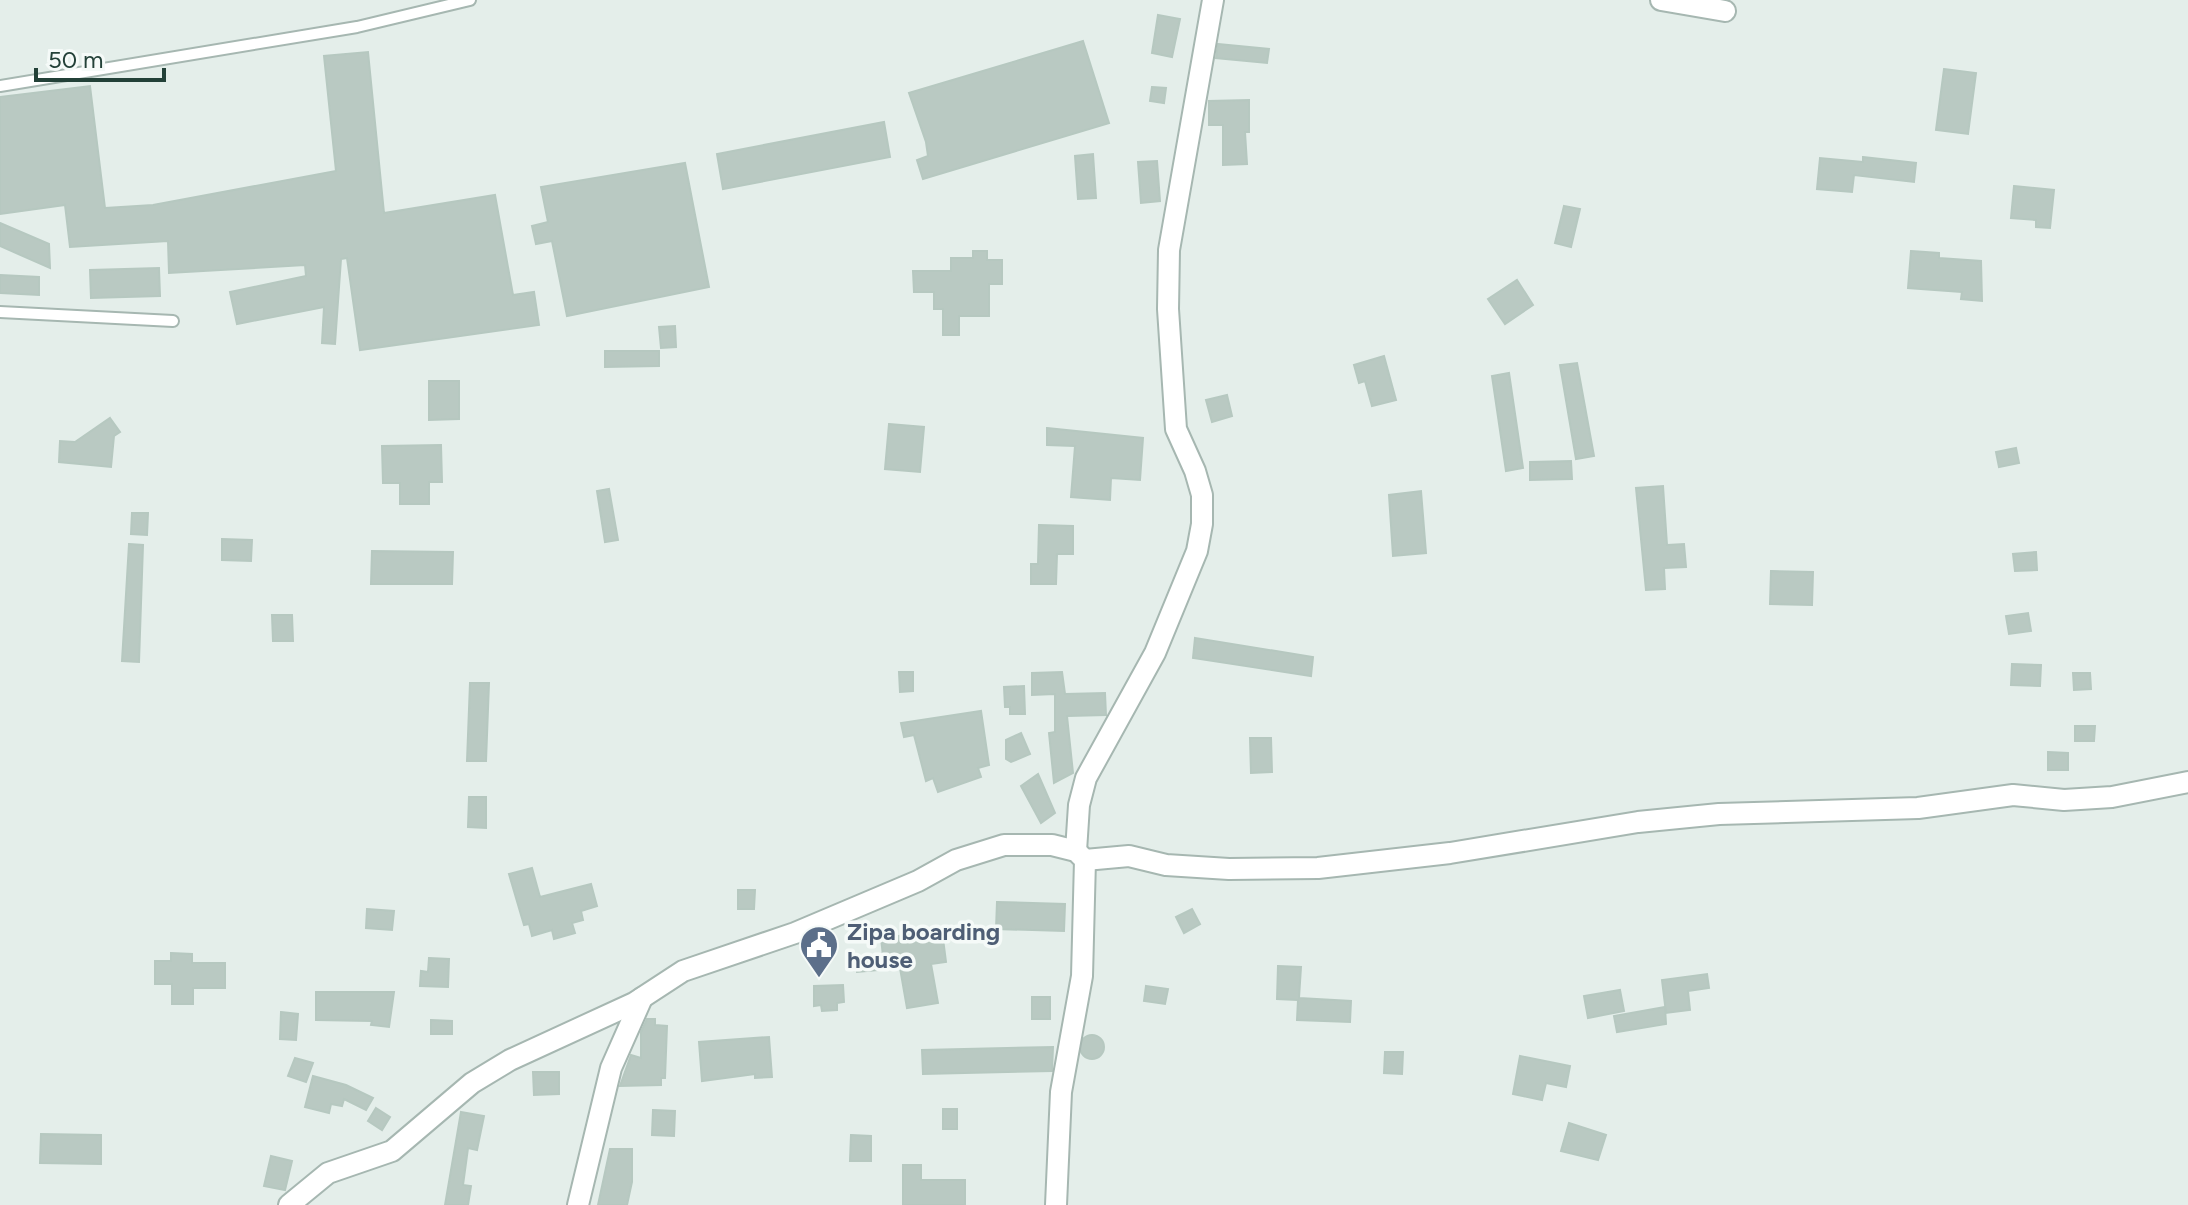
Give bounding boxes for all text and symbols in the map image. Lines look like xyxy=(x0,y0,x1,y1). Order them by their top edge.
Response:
scale bar xyxy=(36,32,164,82)
text: 50 m xyxy=(48,45,104,74)
place label: Zipa boarding house xyxy=(847,917,1000,974)
public building icon: Zipa boarding house xyxy=(798,924,840,979)

